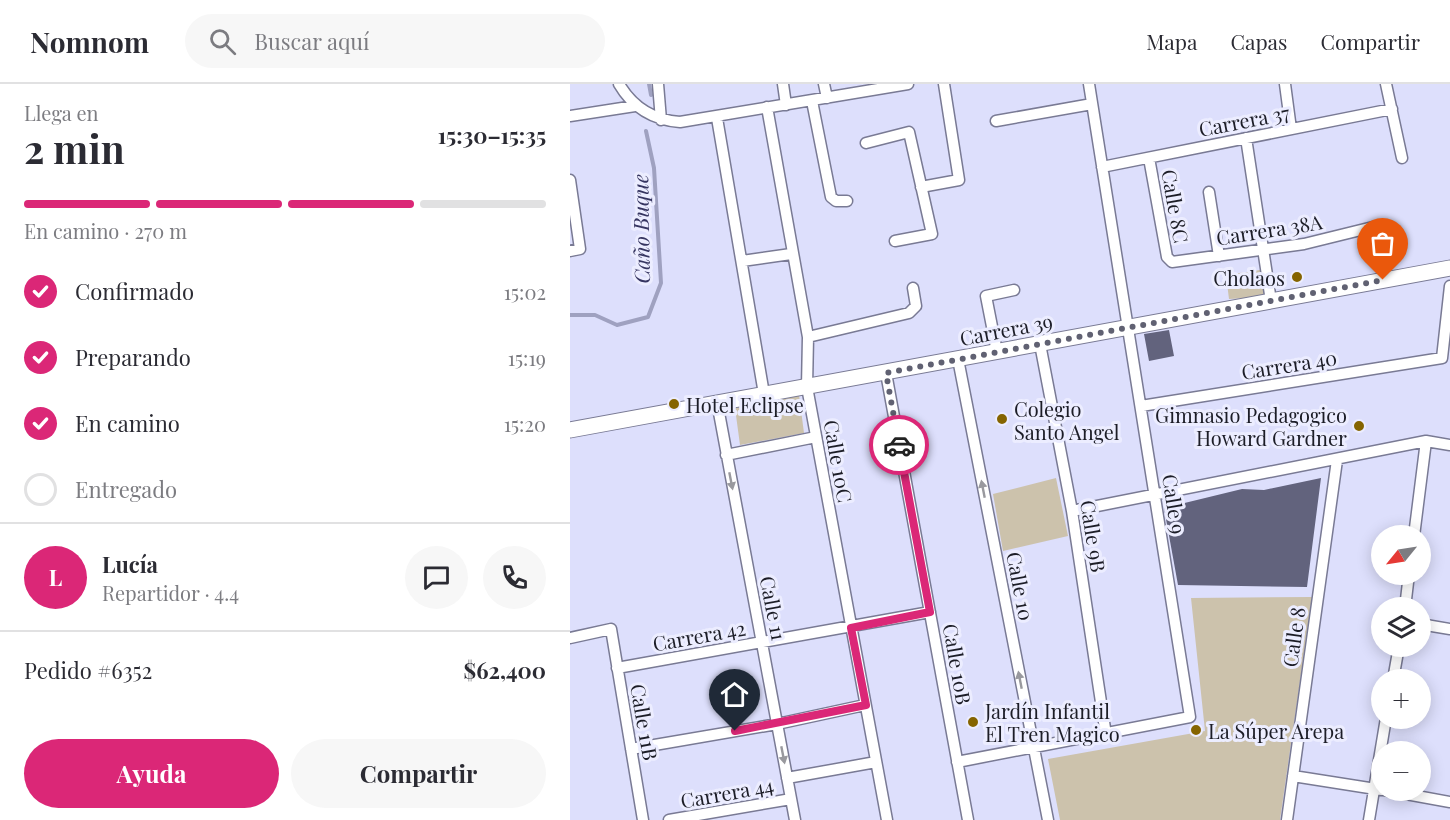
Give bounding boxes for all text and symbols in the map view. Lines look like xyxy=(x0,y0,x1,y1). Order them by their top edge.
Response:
search box xyxy=(185,14,605,68)
text: Nomnom xyxy=(30,23,149,60)
icon: search xyxy=(206,25,239,58)
text: Buscar aquí xyxy=(254,26,370,56)
text: Mapa xyxy=(1146,27,1198,55)
text: Capas xyxy=(1231,27,1287,55)
text: Compartir xyxy=(1320,27,1420,55)
street label: Carrera 37 xyxy=(1196,98,1292,142)
text: Llega en xyxy=(24,99,99,126)
text: 15:30–15:35 xyxy=(438,120,546,150)
text: 2 min xyxy=(24,122,125,174)
street label: Calle 8C xyxy=(1156,167,1196,245)
water label: Caño Buque xyxy=(625,174,655,284)
street label: Carrera 38A xyxy=(1214,207,1324,251)
text: En camino · 270 m xyxy=(24,217,187,244)
pin xyxy=(1357,218,1408,280)
icon: bag xyxy=(1366,227,1399,260)
place label: Cholaos xyxy=(1213,264,1285,291)
marker: Cholaos xyxy=(1290,270,1304,284)
icon: check xyxy=(24,275,57,308)
text: Confirmado xyxy=(75,276,194,306)
text: 15:02 xyxy=(504,278,546,305)
street label: Carrera 39 xyxy=(957,307,1055,351)
icon: check xyxy=(24,341,57,374)
text: Preparando xyxy=(75,342,191,372)
street label: Carrera 40 xyxy=(1239,343,1339,385)
text: 15:19 xyxy=(508,344,546,371)
place label: Hotel Eclipse xyxy=(686,391,804,418)
place label: Colegio Santo Angel xyxy=(1014,395,1120,445)
marker: Hotel Eclipse xyxy=(667,397,681,411)
place label: Gimnasio Pedagogico Howard Gardner xyxy=(1155,401,1347,451)
icon: check xyxy=(24,407,57,440)
text: En camino xyxy=(75,408,180,438)
text: 15:20 xyxy=(504,410,546,437)
marker: Colegio Santo Angel xyxy=(995,412,1009,426)
courier xyxy=(869,415,929,475)
street label: Calle 10C xyxy=(818,418,860,504)
marker: Gimnasio Pedagogico Howard Gardner xyxy=(1352,419,1366,433)
icon: car xyxy=(883,429,916,462)
one-way arrow xyxy=(727,471,736,490)
street label: Calle 9 xyxy=(1157,472,1193,536)
text: Entregado xyxy=(75,474,177,504)
one-way arrow xyxy=(978,479,987,498)
street label: Calle 9B xyxy=(1075,498,1113,574)
north arrow xyxy=(1371,525,1431,585)
map controls xyxy=(1371,525,1431,801)
button: chat xyxy=(405,546,468,609)
button: phone xyxy=(483,546,546,609)
text: Lucía xyxy=(102,549,158,579)
street label: Calle 10 xyxy=(1001,549,1041,623)
text: L xyxy=(49,562,62,592)
street label: Calle 11 xyxy=(755,574,793,642)
text: Repartidor · 4.4 xyxy=(102,579,239,606)
button: layers xyxy=(1371,597,1431,657)
street label: Calle 8 xyxy=(1275,605,1311,669)
street label: Carrera 42 xyxy=(650,614,748,656)
street label: Calle 10B xyxy=(938,621,978,707)
text: Pedido #6352 xyxy=(24,655,152,685)
text: $62,400 xyxy=(464,655,546,685)
pin xyxy=(709,669,760,731)
button: + xyxy=(1371,669,1431,729)
one-way arrow xyxy=(1015,670,1024,689)
icon: home xyxy=(718,678,751,711)
street label: Calle 11B xyxy=(625,682,665,762)
place label: Jardín Infantil El Tren Magico xyxy=(984,697,1120,747)
marker: Jardín Infantil El Tren Magico xyxy=(966,715,980,729)
place label: La Súper Arepa xyxy=(1208,717,1344,744)
marker: La Súper Arepa xyxy=(1189,723,1203,737)
button: Ayuda xyxy=(24,739,279,808)
button: Compartir xyxy=(291,739,546,808)
button: − xyxy=(1371,741,1431,801)
one-way arrow xyxy=(779,746,788,765)
street label: Carrera 44 xyxy=(678,771,776,813)

